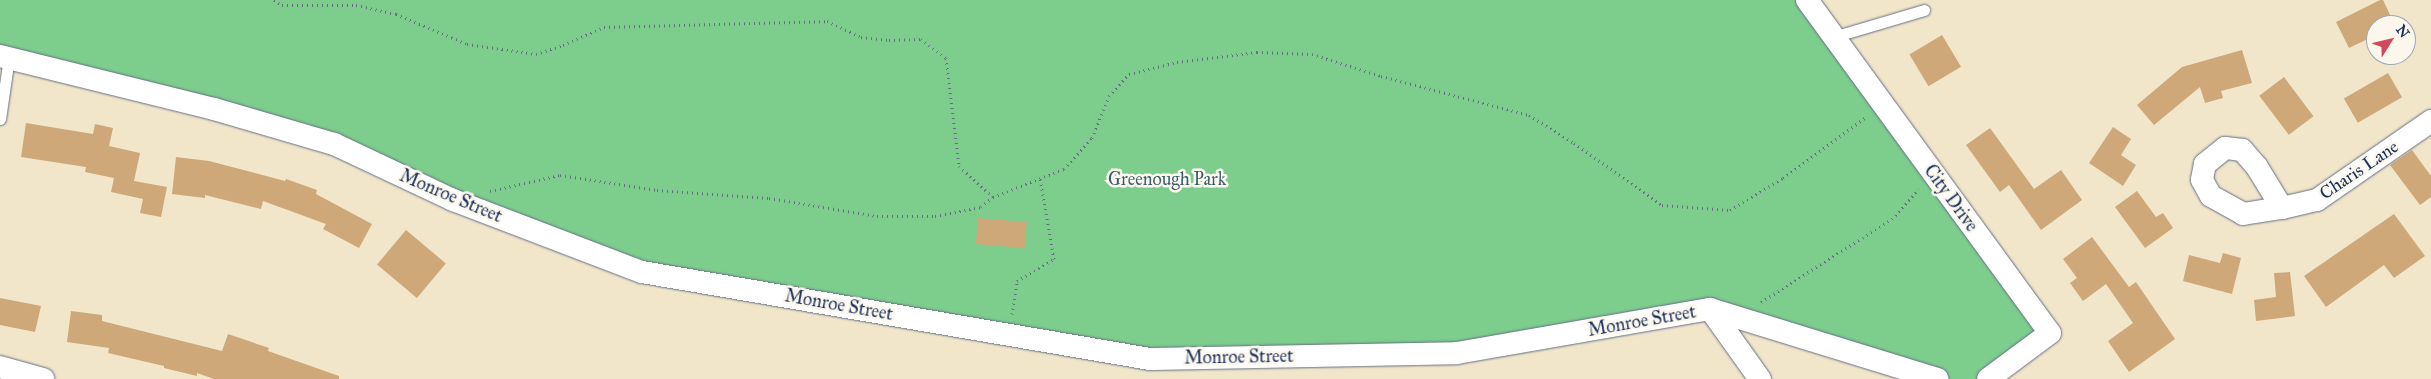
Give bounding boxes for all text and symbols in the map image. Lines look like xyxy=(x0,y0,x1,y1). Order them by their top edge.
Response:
north arrow xyxy=(2366,15,2416,65)
text: N xyxy=(2392,22,2413,41)
street label: Charis Lane xyxy=(2316,136,2402,204)
street label: City Drive xyxy=(1920,160,1982,236)
street label: Monroe Street xyxy=(397,165,505,227)
park label: Greenough Park xyxy=(1108,168,1226,190)
street label: Monroe Street xyxy=(783,285,895,325)
street label: Monroe Street xyxy=(1586,301,1698,341)
street label: Monroe Street xyxy=(1184,345,1294,369)

